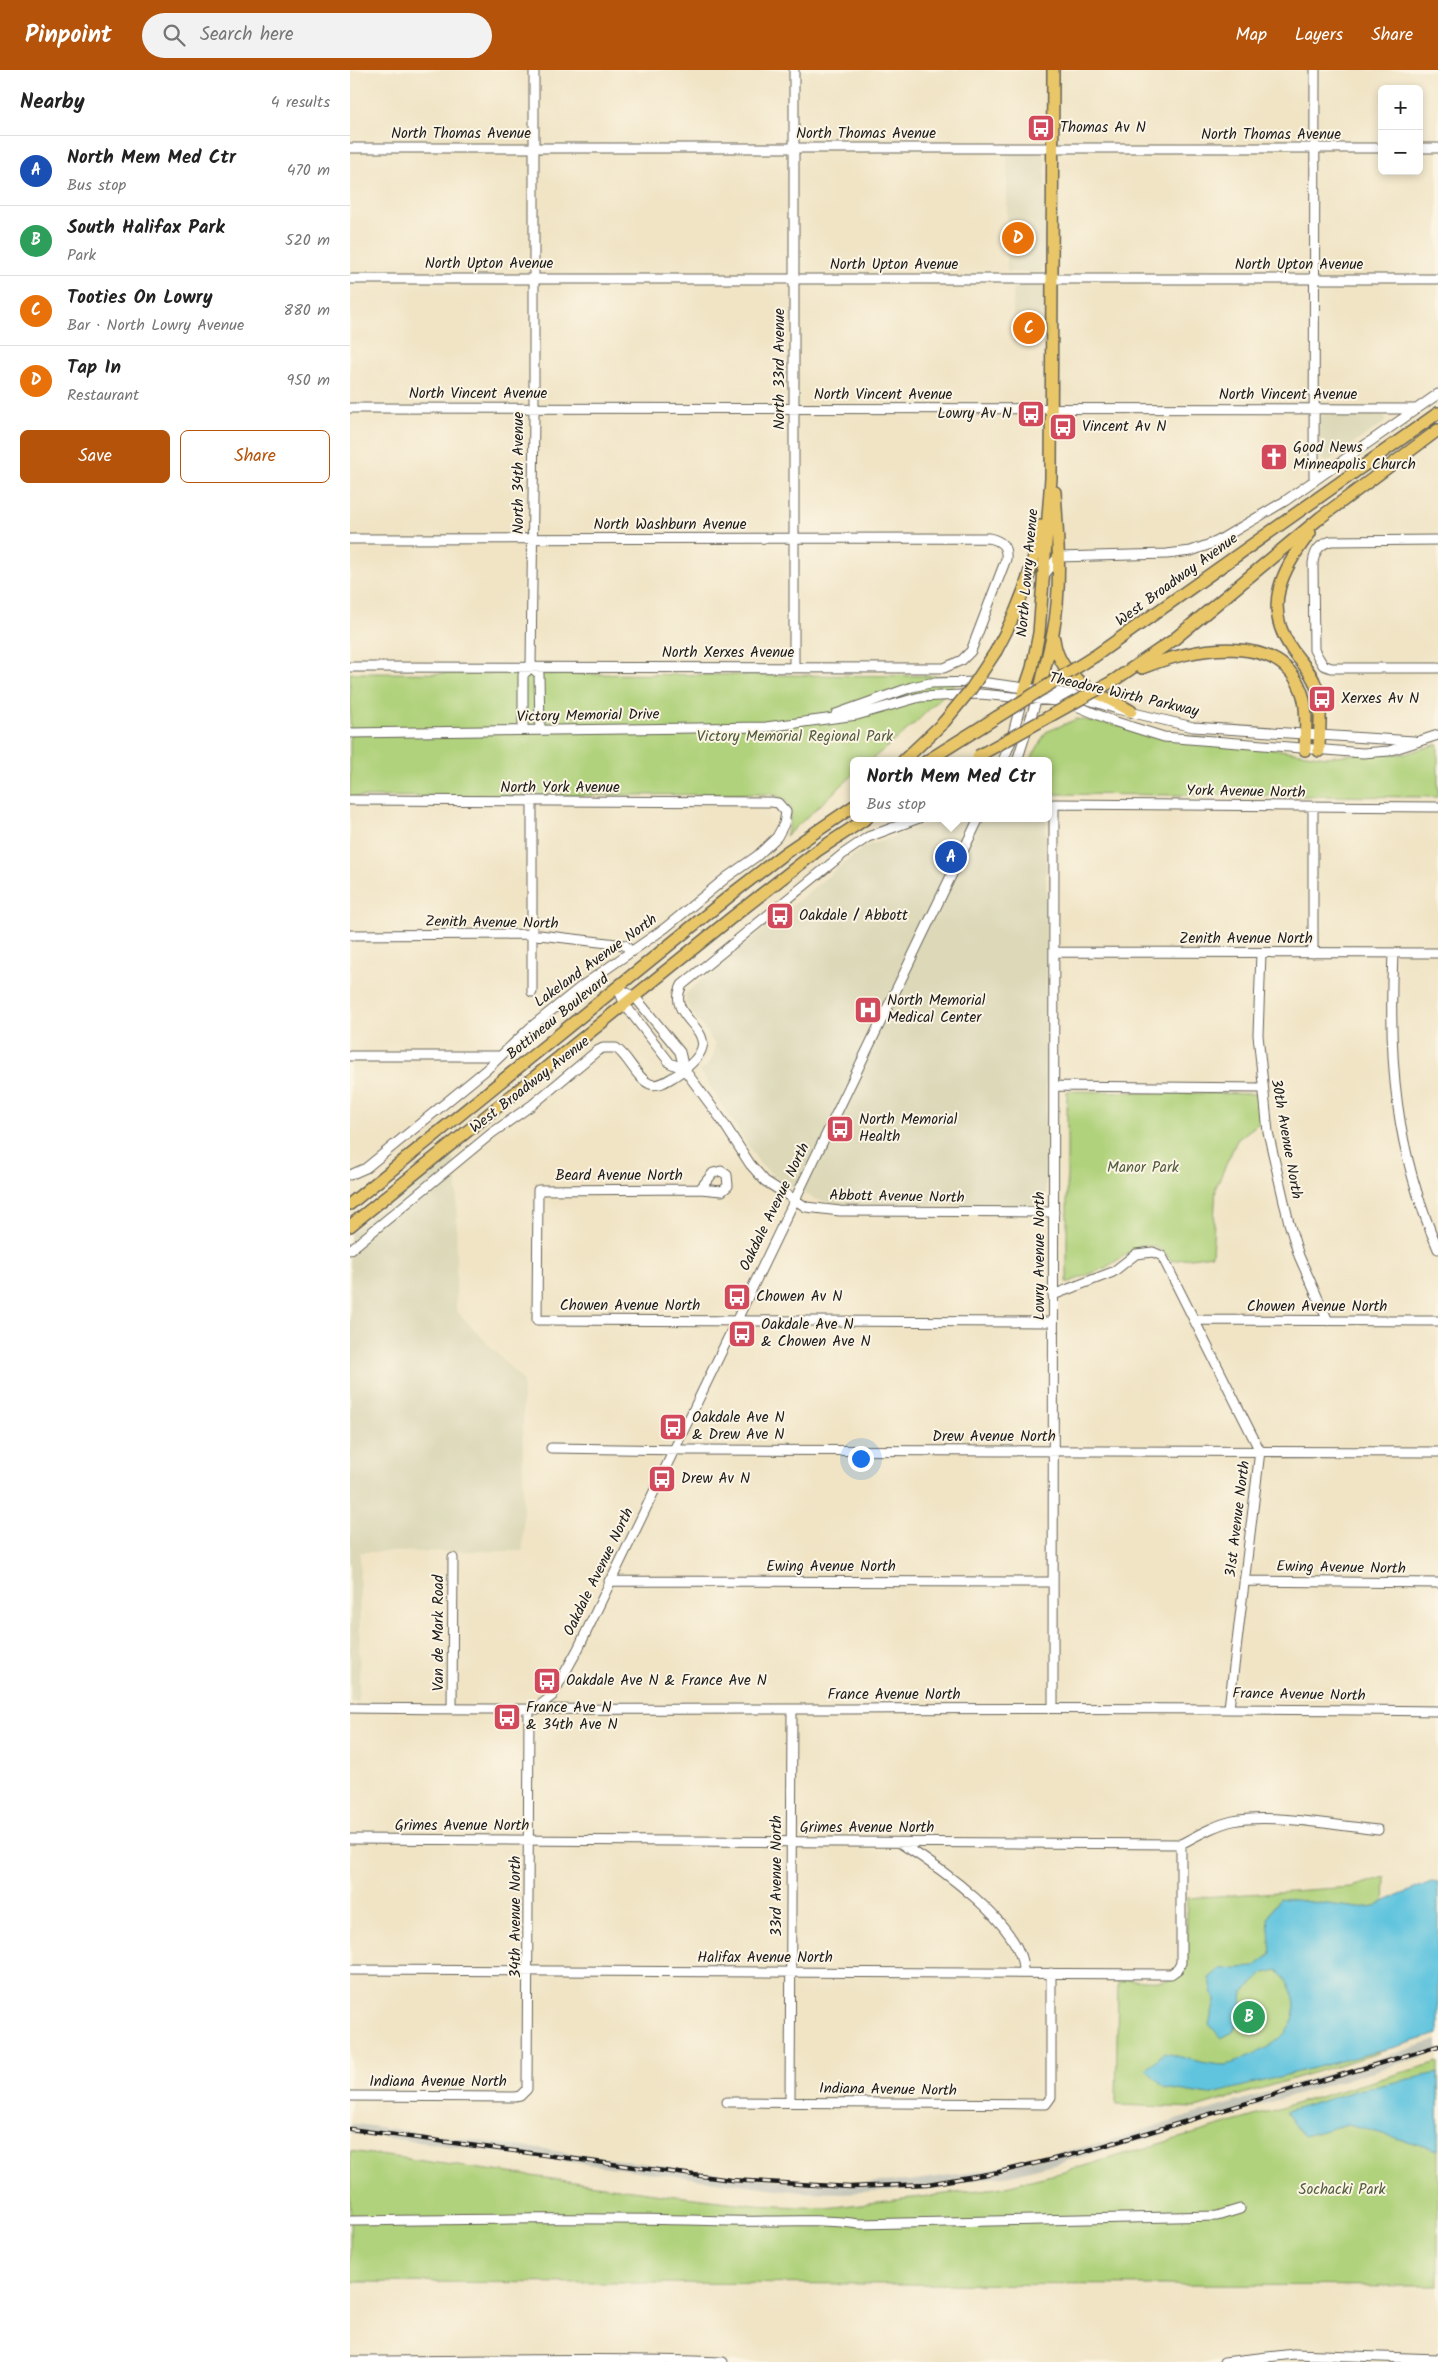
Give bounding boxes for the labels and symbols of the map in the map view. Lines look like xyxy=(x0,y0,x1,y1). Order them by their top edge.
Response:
bus stop icon: Thomas Av N xyxy=(1026,113,1056,143)
place label: Thomas Av N xyxy=(1060,116,1146,140)
street label: North Thomas Avenue xyxy=(391,122,531,146)
street label: North Thomas Avenue xyxy=(796,122,936,146)
street label: North Thomas Avenue xyxy=(1201,123,1341,147)
pin: D xyxy=(1002,219,1034,257)
street label: North Upton Avenue xyxy=(425,252,554,276)
street label: North Upton Avenue xyxy=(830,253,959,277)
street label: North Upton Avenue xyxy=(1235,253,1364,277)
street label: North 33rd Avenue xyxy=(768,308,792,430)
pin: C xyxy=(1013,309,1045,347)
street label: North Vincent Avenue xyxy=(409,382,548,406)
street label: North Vincent Avenue xyxy=(814,383,953,407)
street label: North Vincent Avenue xyxy=(1219,383,1358,407)
bus stop icon: Lowry Av N xyxy=(1016,399,1046,429)
place label: Lowry Av N xyxy=(937,402,1012,426)
street label: North 34th Avenue xyxy=(507,411,531,534)
bus stop icon: Vincent Av N xyxy=(1048,412,1078,442)
place label: Vincent Av N xyxy=(1082,415,1166,439)
place label: Good News Minneapolis Church xyxy=(1293,436,1416,477)
church icon: Good News Minneapolis Church xyxy=(1259,442,1289,472)
street label: North Lowry Avenue xyxy=(1010,507,1046,638)
street label: North Washburn Avenue xyxy=(593,513,747,537)
street label: West Broadway Avenue xyxy=(1111,527,1244,633)
street label: North Xerxes Avenue xyxy=(662,641,795,665)
street label: Theodore Wirth Parkway xyxy=(1047,666,1202,724)
bus stop icon: Xerxes Av N xyxy=(1307,684,1337,714)
place label: Xerxes Av N xyxy=(1341,687,1419,711)
street label: Victory Memorial Drive xyxy=(516,703,660,729)
park label: Victory Memorial Regional Park xyxy=(697,725,894,749)
street label: North York Avenue xyxy=(500,776,620,800)
street label: York Avenue North xyxy=(1186,779,1306,805)
pin: A xyxy=(935,838,967,876)
bus stop icon: Oakdale / Abbott xyxy=(765,901,795,931)
place label: Oakdale / Abbott xyxy=(799,904,908,928)
street label: Lakeland Avenue North xyxy=(529,908,663,1014)
street label: Zenith Avenue North xyxy=(425,910,559,936)
street label: Zenith Avenue North xyxy=(1179,927,1313,951)
street label: Bottineau Boulevard xyxy=(501,968,615,1066)
place label: North Memorial Medical Center xyxy=(887,989,986,1030)
hospital icon: North Memorial Medical Center xyxy=(853,995,883,1025)
street label: West Broadway Avenue xyxy=(465,1030,595,1140)
street label: 30th Avenue North xyxy=(1264,1077,1308,1201)
place label: North Memorial Health xyxy=(859,1108,958,1149)
bus stop icon: North Memorial Health xyxy=(825,1114,855,1144)
street label: Oakdale Avenue North xyxy=(733,1139,817,1275)
park label: Manor Park xyxy=(1107,1156,1180,1180)
street label: Beard Avenue North xyxy=(555,1164,683,1188)
street label: Abbott Avenue North xyxy=(829,1184,965,1210)
street label: Lowry Avenue North xyxy=(1028,1191,1052,1321)
bus stop icon: Chowen Av N xyxy=(722,1282,752,1312)
place label: Chowen Av N xyxy=(756,1285,842,1309)
street label: Chowen Avenue North xyxy=(560,1294,700,1318)
street label: Chowen Avenue North xyxy=(1247,1295,1387,1319)
place label: Oakdale Ave N & Chowen Ave N xyxy=(761,1313,871,1354)
bus stop icon: Oakdale Ave N & Chowen Ave N xyxy=(727,1319,757,1349)
place label: Oakdale Ave N & Drew Ave N xyxy=(692,1406,785,1447)
bus stop icon: Oakdale Ave N & Drew Ave N xyxy=(658,1412,688,1442)
street label: Drew Avenue North xyxy=(932,1425,1056,1449)
your location xyxy=(848,1446,874,1472)
street label: 31st Avenue North xyxy=(1219,1459,1257,1579)
bus stop icon: Drew Av N xyxy=(647,1464,677,1494)
place label: Drew Av N xyxy=(681,1467,750,1491)
street label: Oakdale Avenue North xyxy=(557,1504,641,1640)
street label: Ewing Avenue North xyxy=(766,1555,896,1579)
street label: Ewing Avenue North xyxy=(1276,1555,1406,1581)
street label: Van de Mark Road xyxy=(427,1574,451,1691)
bus stop icon: Oakdale Ave N & France Ave N xyxy=(532,1666,562,1696)
place label: Oakdale Ave N & France Ave N xyxy=(566,1669,767,1693)
street label: France Avenue North xyxy=(1232,1682,1366,1708)
street label: France Avenue North xyxy=(827,1683,961,1707)
place label: France Ave N & 34th Ave N xyxy=(526,1696,618,1737)
bus stop icon: France Ave N & 34th Ave N xyxy=(492,1702,522,1732)
street label: Grimes Avenue North xyxy=(395,1814,529,1838)
street label: 33rd Avenue North xyxy=(765,1815,789,1937)
street label: Grimes Avenue North xyxy=(800,1816,934,1840)
street label: 34th Avenue North xyxy=(504,1856,528,1978)
street label: Halifax Avenue North xyxy=(697,1946,833,1970)
pin: B xyxy=(1233,1998,1265,2036)
street label: Indiana Avenue North xyxy=(369,2070,507,2094)
street label: Indiana Avenue North xyxy=(819,2077,957,2103)
park label: Sochacki Park xyxy=(1299,2178,1386,2202)

